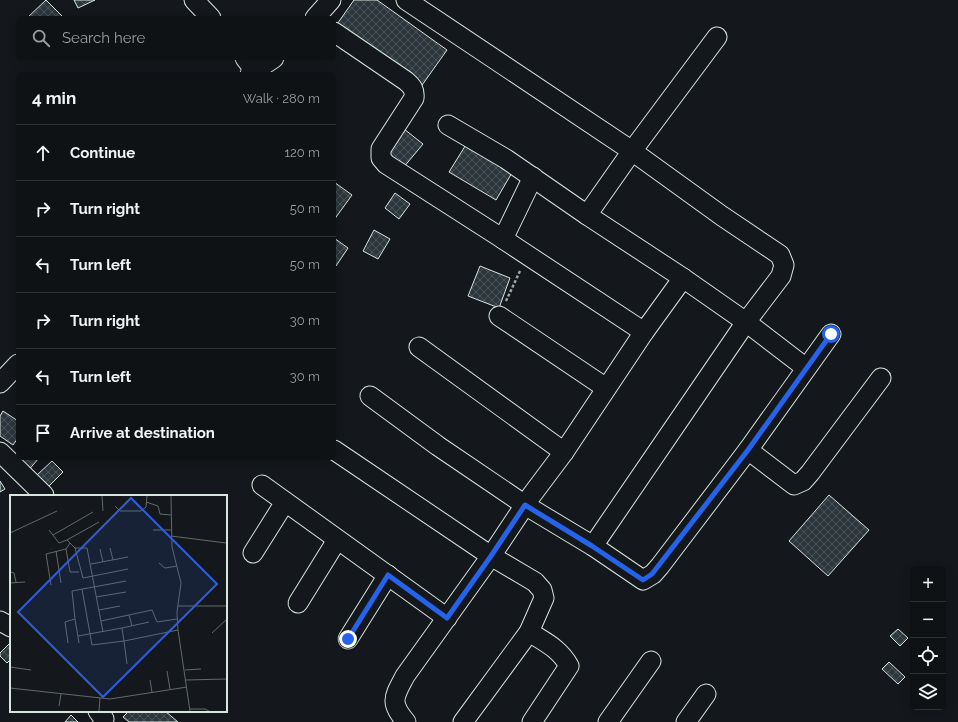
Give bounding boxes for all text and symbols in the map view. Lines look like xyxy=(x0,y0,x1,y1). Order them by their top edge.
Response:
search box xyxy=(16,16,336,60)
icon: search xyxy=(30,27,52,49)
text: Search here xyxy=(62,29,145,47)
text: 4 min xyxy=(32,88,76,108)
text: Walk · 280 m xyxy=(243,91,320,106)
icon: ahead xyxy=(32,142,54,164)
text: Continue xyxy=(70,144,135,162)
text: 120 m xyxy=(284,145,320,160)
icon: right xyxy=(32,198,54,220)
text: Turn right xyxy=(70,200,140,218)
text: 50 m xyxy=(290,201,320,216)
icon: left xyxy=(32,254,54,276)
text: Turn left xyxy=(70,256,131,274)
text: 50 m xyxy=(290,257,320,272)
icon: right xyxy=(32,310,54,332)
text: Turn right xyxy=(70,312,140,330)
text: 30 m xyxy=(290,313,320,328)
route start xyxy=(822,325,840,343)
icon: left xyxy=(32,366,54,388)
text: Turn left xyxy=(70,368,131,386)
text: 30 m xyxy=(290,369,320,384)
icon: arrive xyxy=(32,422,54,444)
text: Arrive at destination xyxy=(70,424,215,442)
inset map xyxy=(10,495,227,712)
map controls xyxy=(910,566,946,710)
button: + xyxy=(910,566,946,602)
button: − xyxy=(910,602,946,638)
route end xyxy=(339,630,357,648)
button: locate xyxy=(910,638,946,674)
button: layers xyxy=(910,674,946,710)

